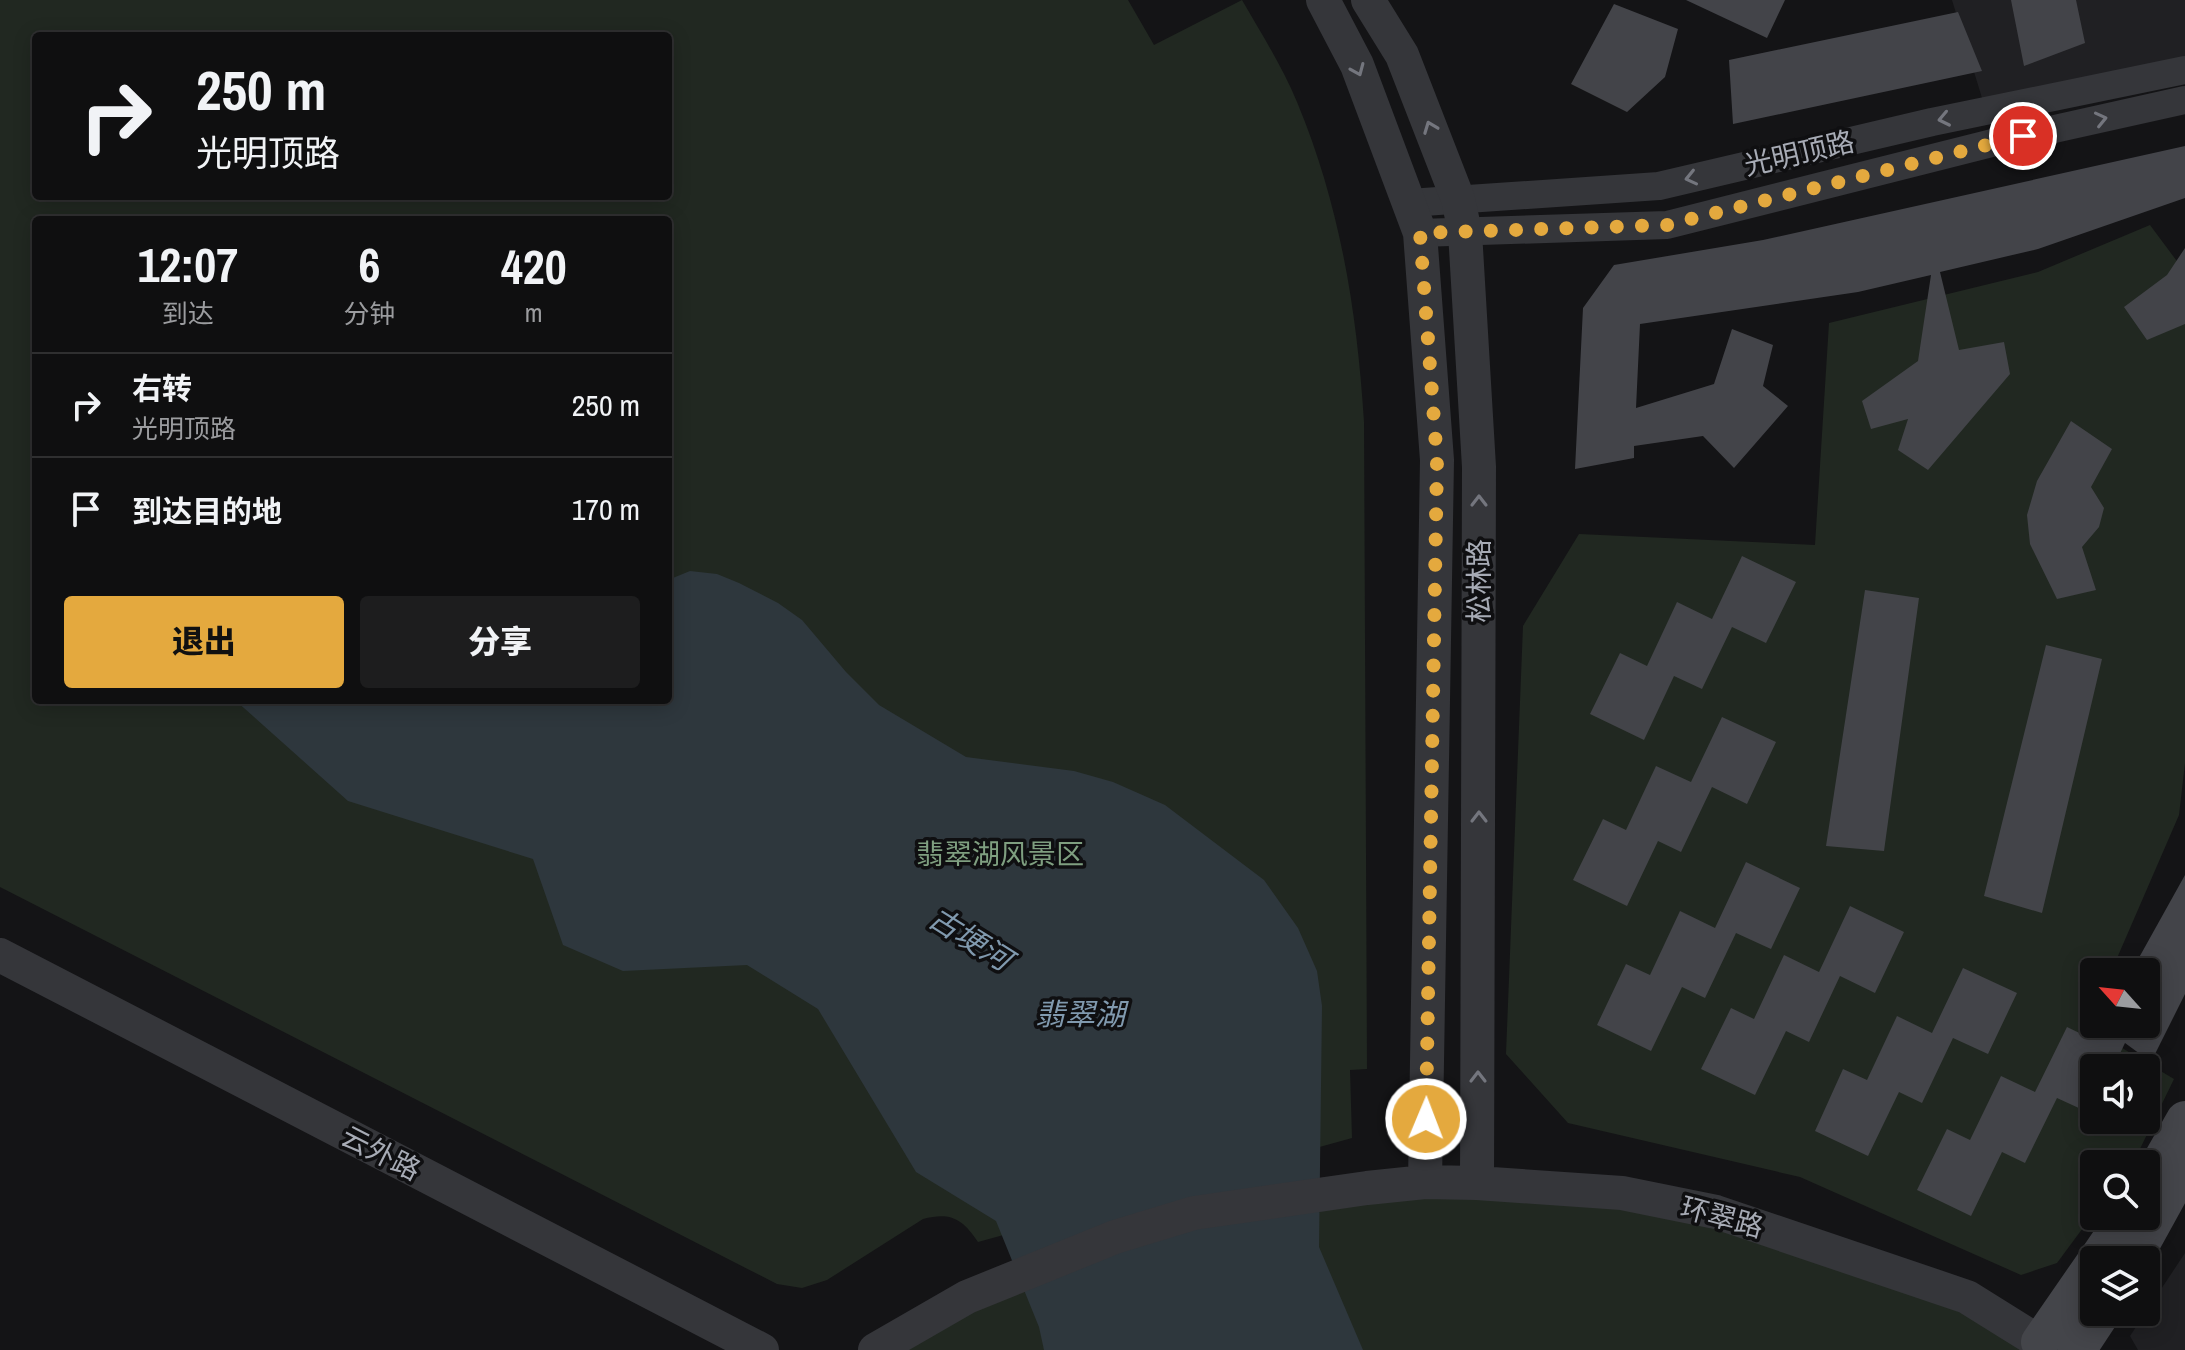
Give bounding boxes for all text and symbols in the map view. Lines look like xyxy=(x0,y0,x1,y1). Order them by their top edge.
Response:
text: 250 m xyxy=(196,52,326,127)
one-way arrow xyxy=(1348,62,1364,76)
icon: right xyxy=(64,64,168,168)
pin xyxy=(1989,102,2057,170)
one-way arrow xyxy=(1938,110,1951,127)
one-way arrow xyxy=(2094,111,2107,128)
icon: arrive xyxy=(2001,114,2045,158)
one-way arrow xyxy=(1423,121,1440,135)
street label: 光明顶路 xyxy=(1740,122,1858,184)
text: 光明顶路 xyxy=(196,129,340,177)
one-way arrow xyxy=(1684,169,1698,186)
text: 12:07 xyxy=(137,232,238,297)
text: 6 xyxy=(359,232,380,297)
text: 420 xyxy=(501,234,567,299)
text: m xyxy=(525,295,543,330)
text: 到达 xyxy=(162,296,214,331)
text: 分钟 xyxy=(343,296,395,331)
text: 右转 xyxy=(132,368,192,408)
icon: right xyxy=(64,383,108,427)
text: 250 m xyxy=(572,385,640,425)
text: 光明顶路 xyxy=(132,411,236,446)
icon: arrive xyxy=(64,487,108,531)
text: 170 m xyxy=(572,489,640,529)
text: 到达目的地 xyxy=(132,491,282,531)
one-way arrow xyxy=(1470,494,1488,507)
street label: 松林路 xyxy=(1460,539,1498,623)
button: 退出 xyxy=(64,596,344,688)
button: 分享 xyxy=(360,596,640,688)
one-way arrow xyxy=(1470,810,1488,823)
park label: 翡翠湖风景区 xyxy=(916,835,1084,873)
water label: 古埂河 xyxy=(922,897,1024,982)
north arrow xyxy=(2080,958,2160,1038)
map controls xyxy=(2080,958,2160,1326)
water label: 翡翠湖 xyxy=(1035,994,1129,1034)
button: sound xyxy=(2080,1054,2160,1134)
one-way arrow xyxy=(1469,1070,1487,1083)
position arrow xyxy=(1384,1077,1468,1161)
street label: 云外路 xyxy=(335,1117,427,1189)
button: search xyxy=(2080,1150,2160,1230)
street label: 环翠路 xyxy=(1677,1188,1767,1246)
button: layers xyxy=(2080,1246,2160,1326)

